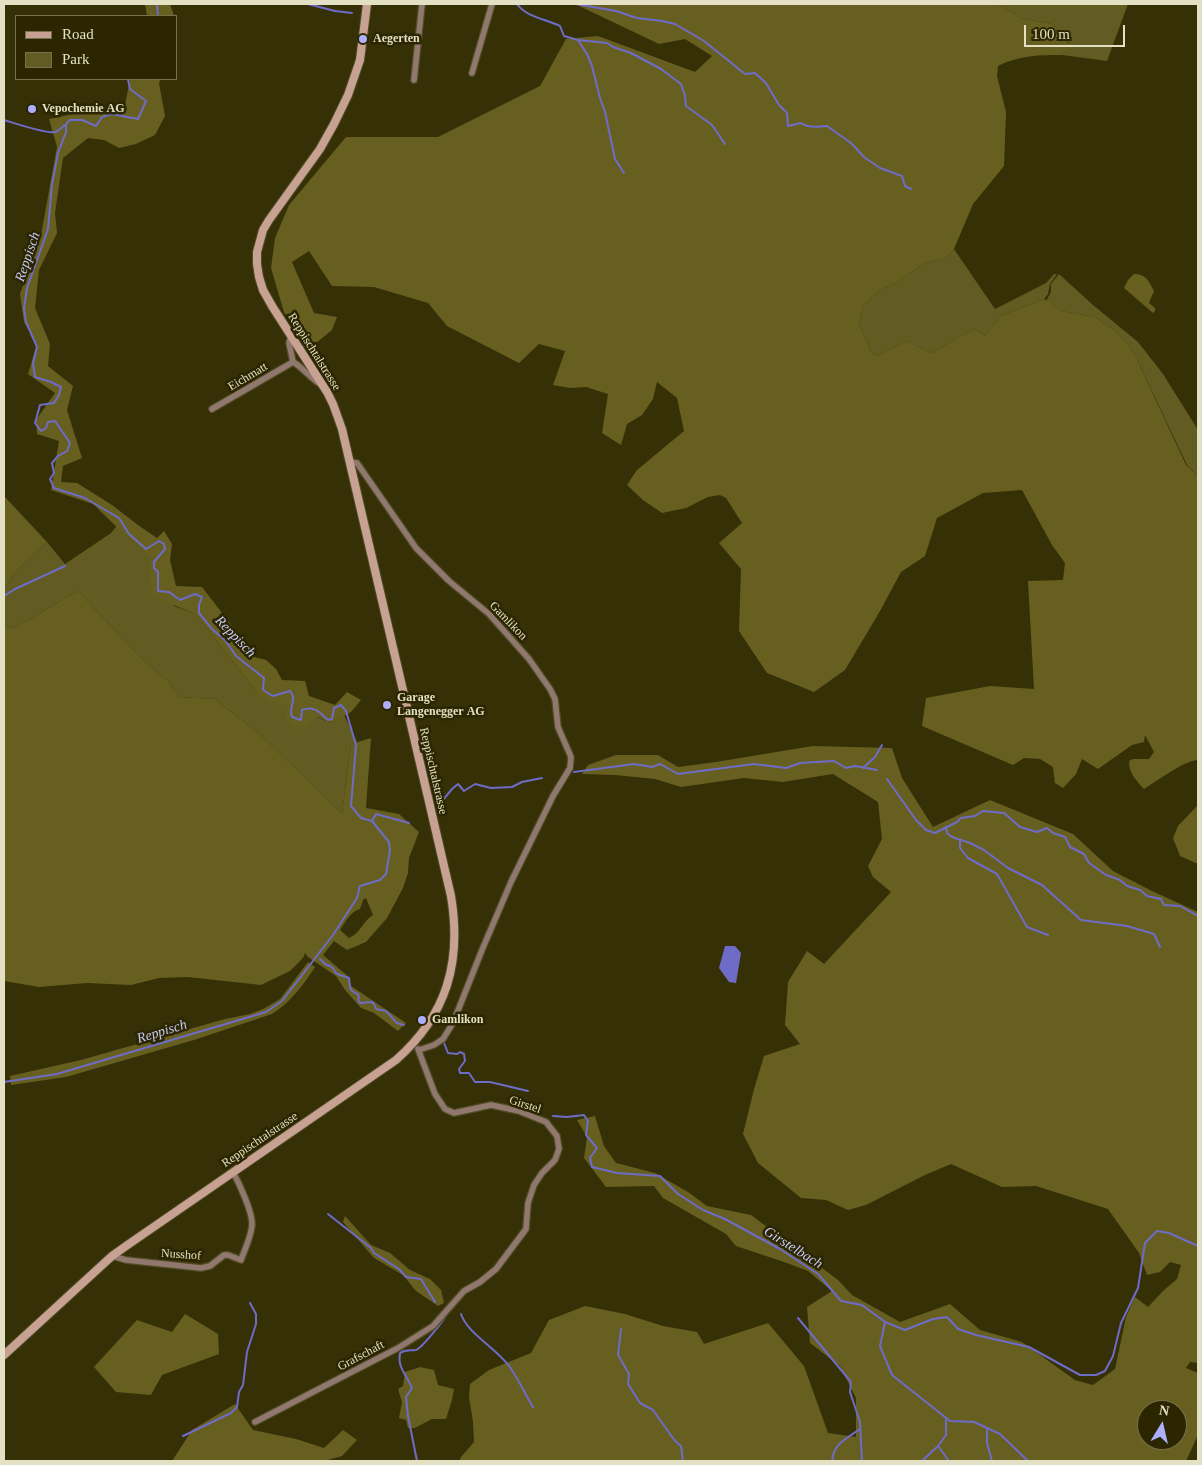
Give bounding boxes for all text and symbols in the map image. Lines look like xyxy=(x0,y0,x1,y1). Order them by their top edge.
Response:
legend xyxy=(15,15,178,80)
scale bar xyxy=(1027,15,1128,47)
text: Road xyxy=(62,26,94,42)
text: 100 m xyxy=(1032,26,1070,42)
place label: Aegerten xyxy=(373,32,420,46)
marker: Aegerten xyxy=(357,33,369,45)
text: Park xyxy=(62,51,90,67)
place label: Vepochemie AG xyxy=(42,102,125,116)
marker: Vepochemie AG xyxy=(26,103,38,115)
water label: Reppisch xyxy=(12,230,44,284)
street label: Reppischtalstrasse xyxy=(284,311,344,393)
street label: Eichmatt xyxy=(226,360,270,394)
street label: Gamlikon xyxy=(486,599,530,643)
water label: Reppisch xyxy=(211,613,259,661)
place label: Garage Langenegger AG xyxy=(397,691,485,719)
marker: Garage Langenegger AG xyxy=(381,699,393,711)
street label: Reppischtalstrasse xyxy=(416,726,450,816)
place label: Gamlikon xyxy=(432,1013,483,1027)
marker: Gamlikon xyxy=(416,1014,428,1026)
water label: Reppisch xyxy=(135,1016,189,1048)
street label: Girstel xyxy=(507,1093,543,1117)
street label: Reppischtalstrasse xyxy=(219,1109,301,1171)
water label: Girstelbach xyxy=(761,1223,825,1273)
street label: Nusshof xyxy=(161,1246,201,1264)
street label: Grafschaft xyxy=(335,1338,387,1374)
north arrow xyxy=(1137,1400,1187,1450)
text: N xyxy=(1158,1402,1170,1419)

